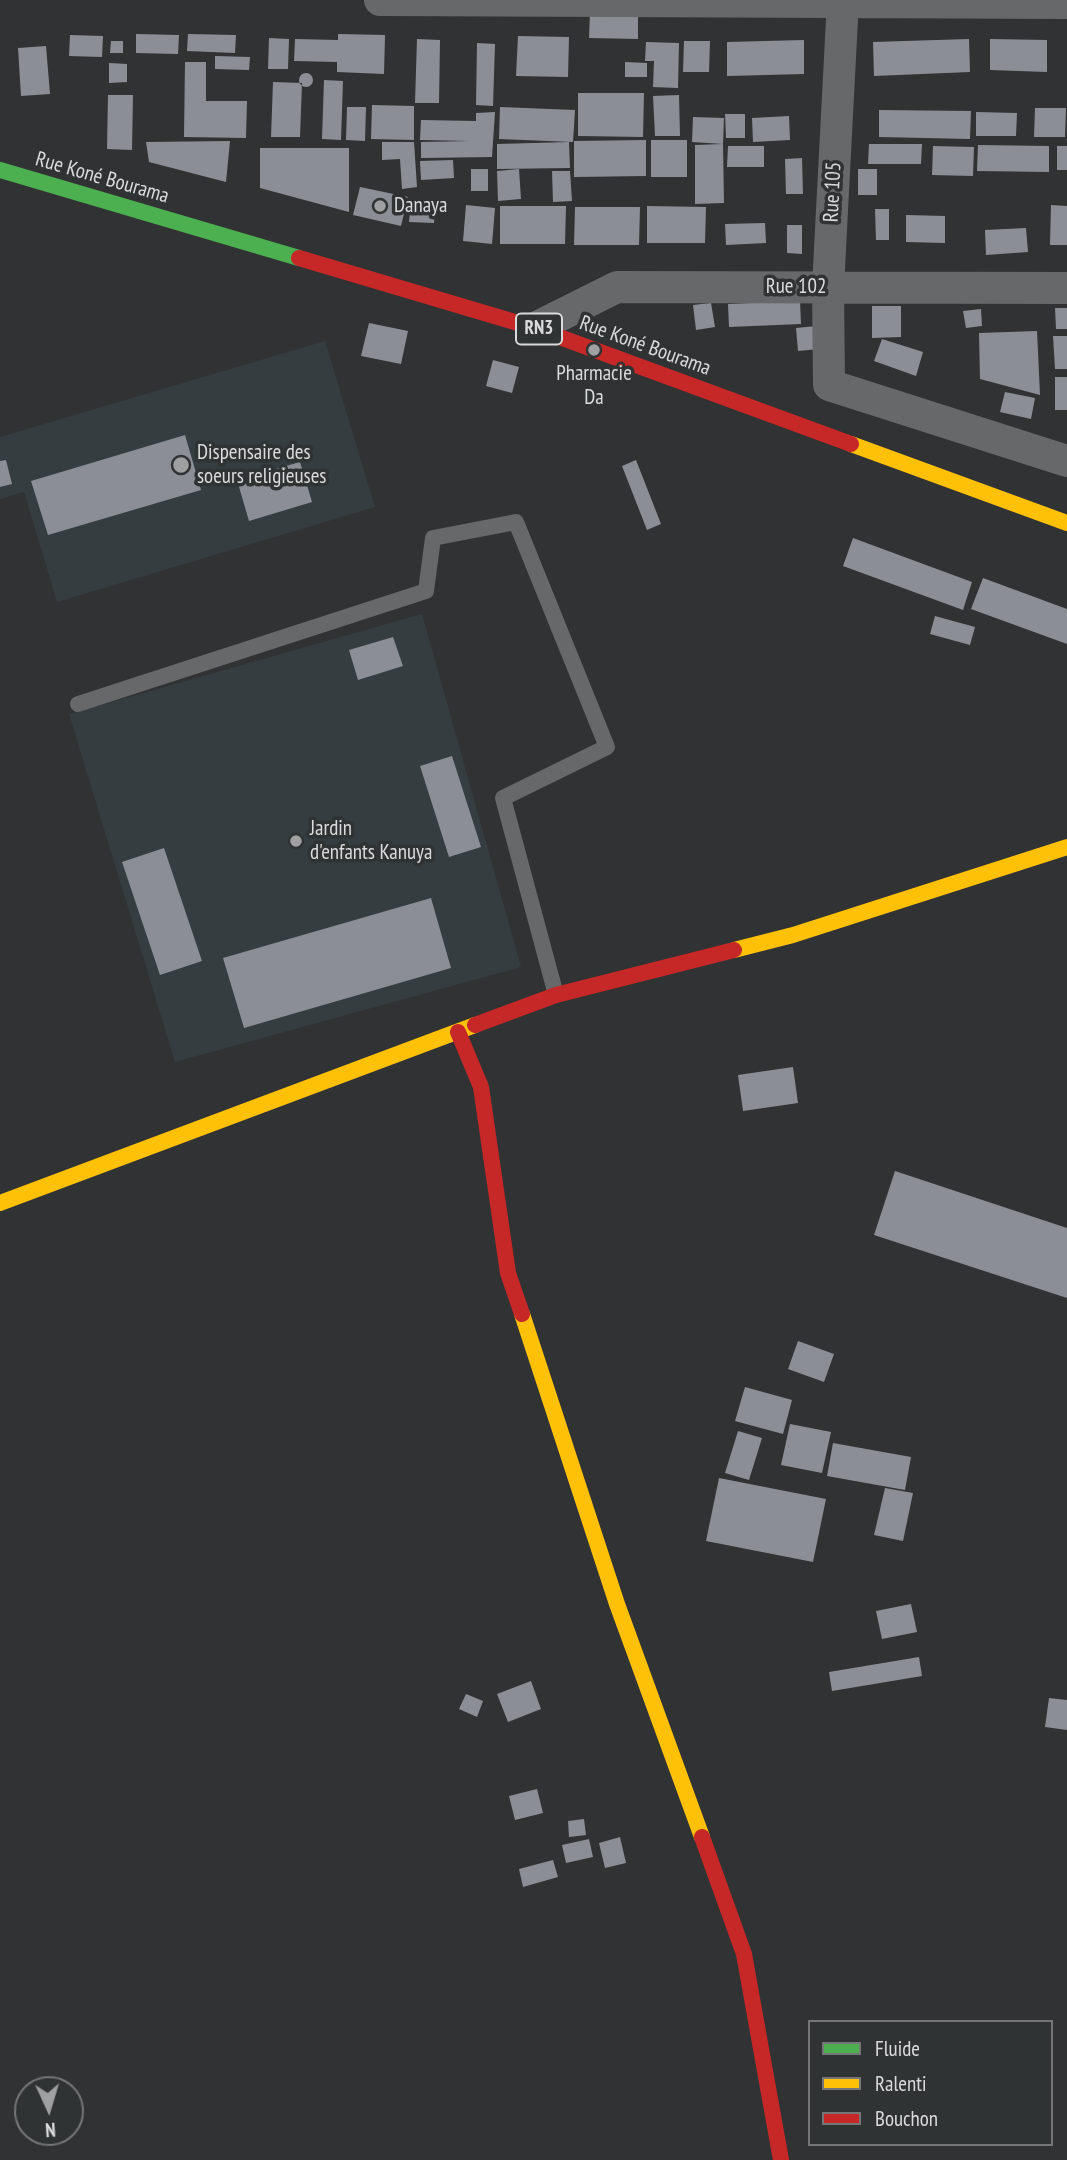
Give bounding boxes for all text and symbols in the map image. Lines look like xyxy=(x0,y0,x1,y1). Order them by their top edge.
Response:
street label: Rue Koné Bourama xyxy=(32,147,172,209)
street label: Rue 105 xyxy=(819,161,847,223)
place label: Danaya xyxy=(394,193,447,219)
marker: Danaya xyxy=(372,198,388,214)
street label: Rue 102 xyxy=(766,274,826,300)
street label: Rue Koné Bourama xyxy=(576,311,714,381)
road number: RN3 xyxy=(516,314,562,344)
marker: Pharmacie Da xyxy=(586,342,602,358)
place label: Pharmacie Da xyxy=(556,361,632,411)
place label: Dispensaire des soeurs religieuses xyxy=(197,440,326,490)
marker: Dispensaire des soeurs religieuses xyxy=(171,455,191,475)
place label: Jardin d'enfants Kanuya xyxy=(310,816,432,866)
marker: Jardin d'enfants Kanuya xyxy=(288,833,304,849)
legend xyxy=(808,2020,1053,2146)
text: Fluide xyxy=(875,2035,920,2062)
text: Ralenti xyxy=(875,2070,927,2097)
north arrow xyxy=(14,2076,84,2146)
text: Bouchon xyxy=(875,2105,938,2132)
text: N xyxy=(44,2118,56,2142)

